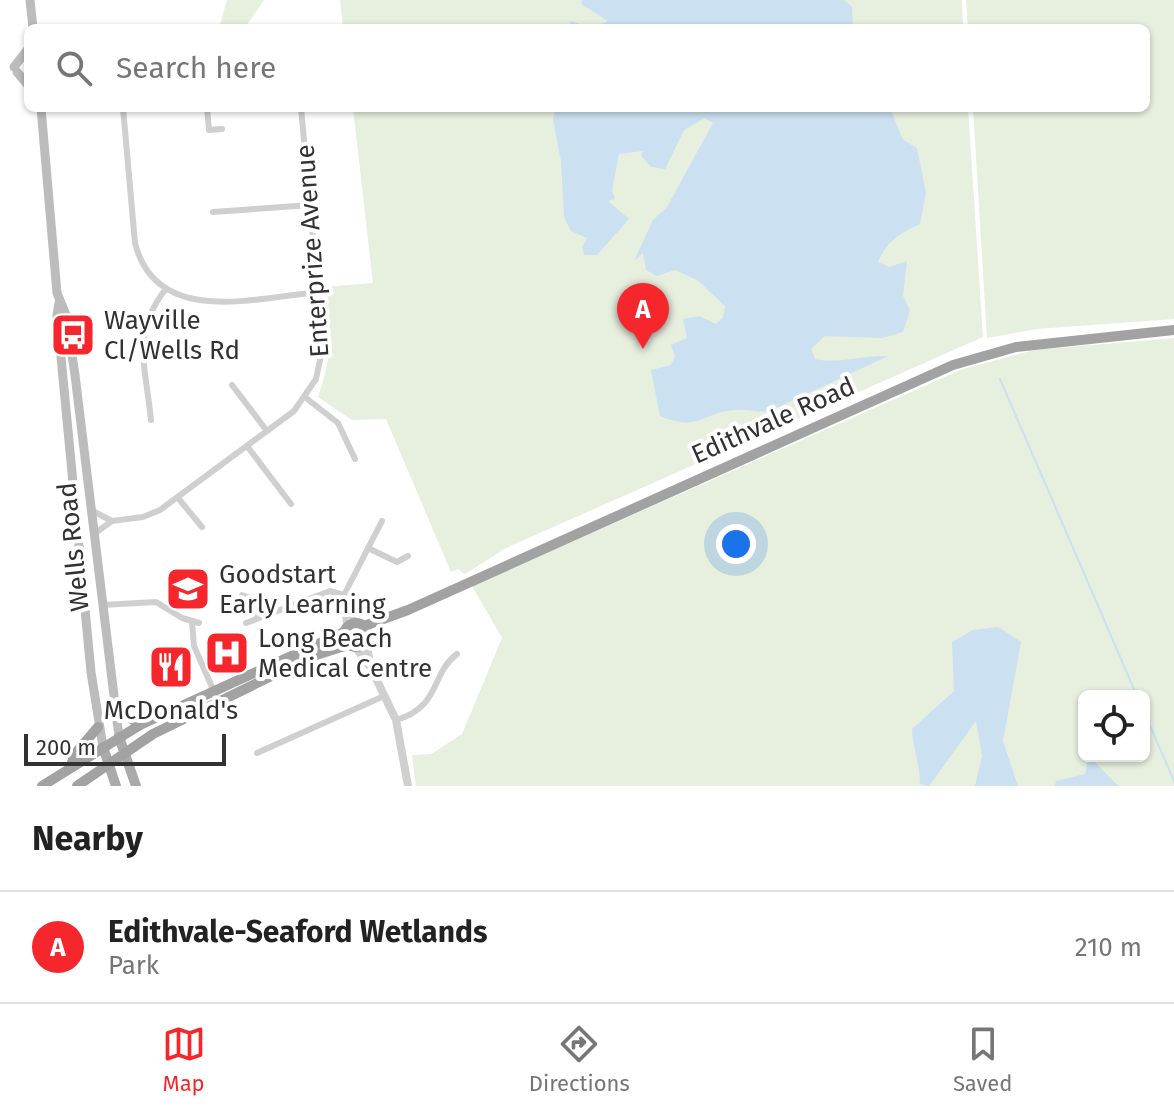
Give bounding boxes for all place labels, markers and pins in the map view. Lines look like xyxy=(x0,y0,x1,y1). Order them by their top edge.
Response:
pin: A xyxy=(617,283,669,349)
place label: Wayville Cl/Wells Rd xyxy=(104,305,240,366)
bus stop icon: Wayville Cl/Wells Rd xyxy=(49,311,97,359)
place label: Goodstart Early Learning xyxy=(219,559,386,620)
school or university icon: Goodstart Early Learning xyxy=(164,565,212,613)
place label: Long Beach Medical Centre xyxy=(258,623,432,684)
hospital icon: Long Beach Medical Centre xyxy=(203,629,251,677)
restaurant icon: McDonald's xyxy=(147,643,195,691)
place label: McDonald's xyxy=(104,695,238,726)

